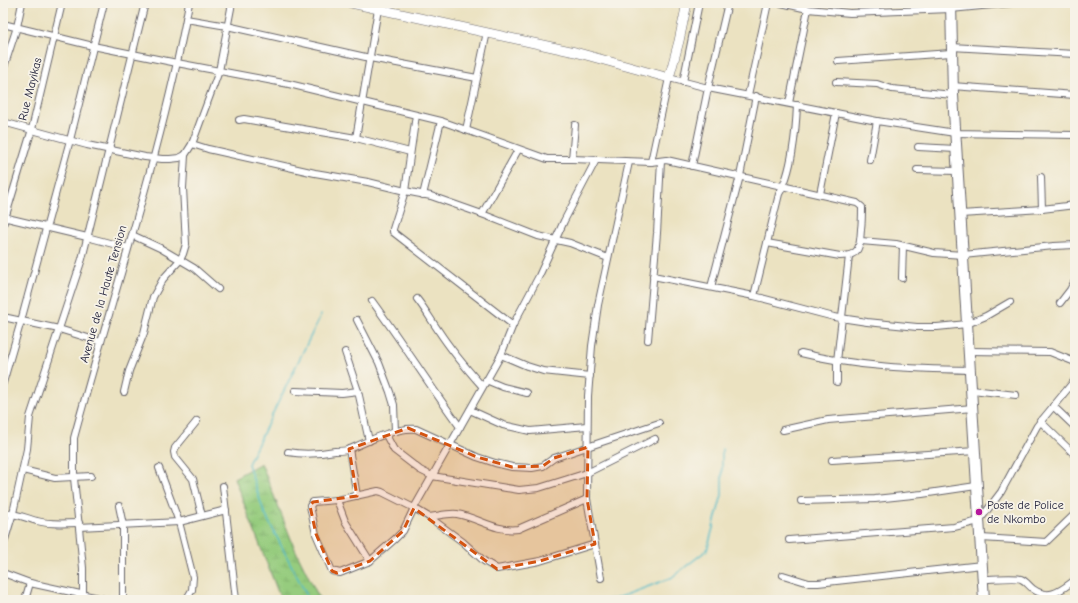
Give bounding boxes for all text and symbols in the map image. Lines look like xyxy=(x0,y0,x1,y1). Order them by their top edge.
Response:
street label: Rue Mayikas xyxy=(15,56,45,122)
street label: Avenue de la Haute Tension xyxy=(77,224,129,364)
place label: Poste de Police de Nkombo xyxy=(987,498,1064,526)
marker: Poste de Police de Nkombo xyxy=(974,507,984,517)

